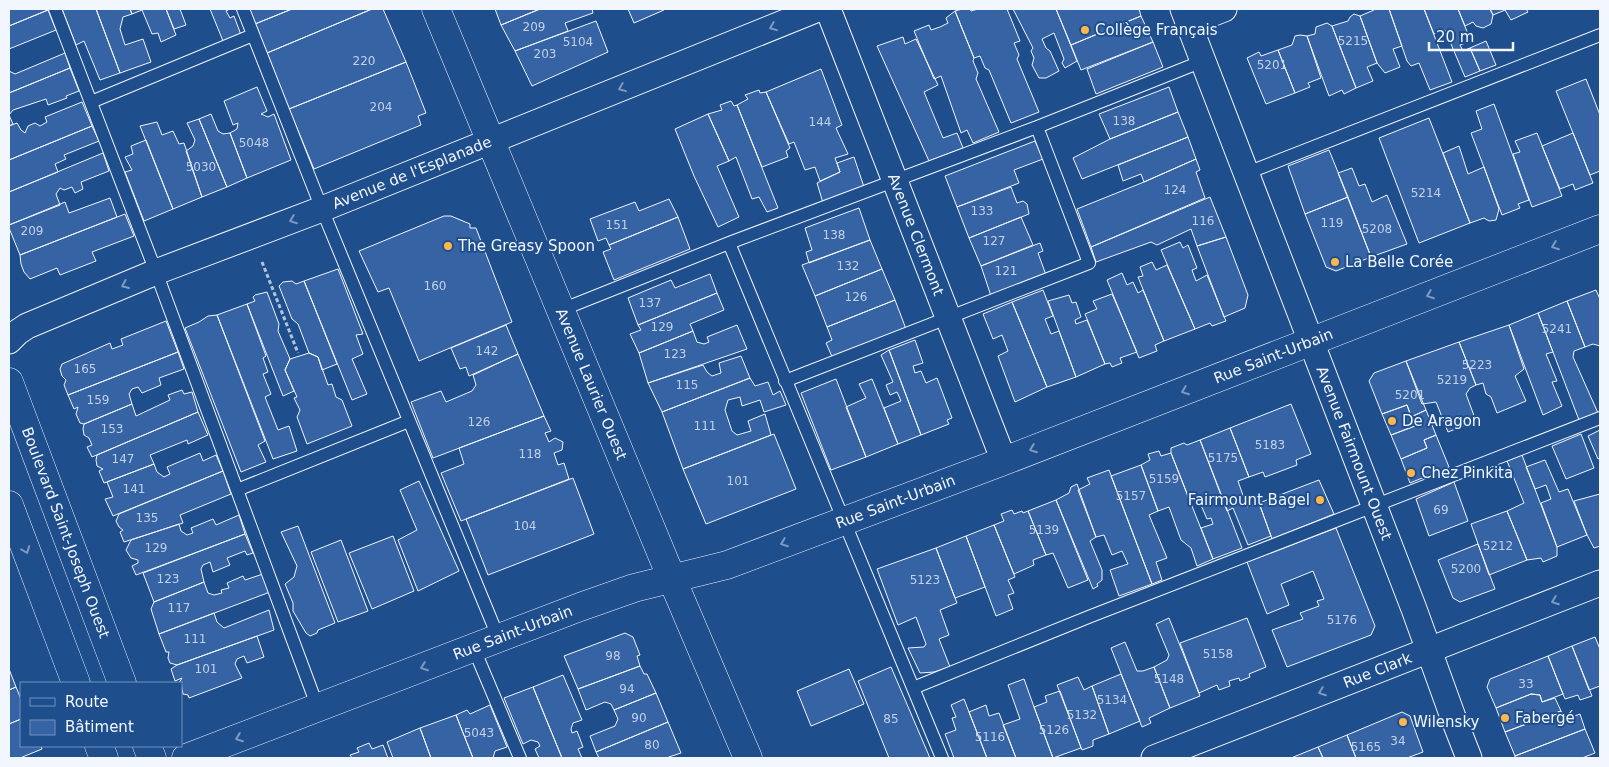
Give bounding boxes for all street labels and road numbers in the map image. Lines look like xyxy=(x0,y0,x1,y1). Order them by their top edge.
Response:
street label: Avenue de l'Esplanade xyxy=(330,133,494,213)
street label: Avenue Clermont xyxy=(884,171,948,298)
street label: Avenue Laurier Ouest xyxy=(552,306,631,463)
street label: Rue Saint-Urbain xyxy=(1211,325,1336,387)
street label: Avenue Fairmount Ouest xyxy=(1312,364,1396,543)
street label: Boulevard Saint-Joseph Ouest xyxy=(18,425,113,641)
street label: Rue Saint-Urbain xyxy=(833,471,958,532)
street label: Rue Saint-Urbain xyxy=(450,602,575,664)
street label: Rue Clark xyxy=(1341,649,1415,692)

